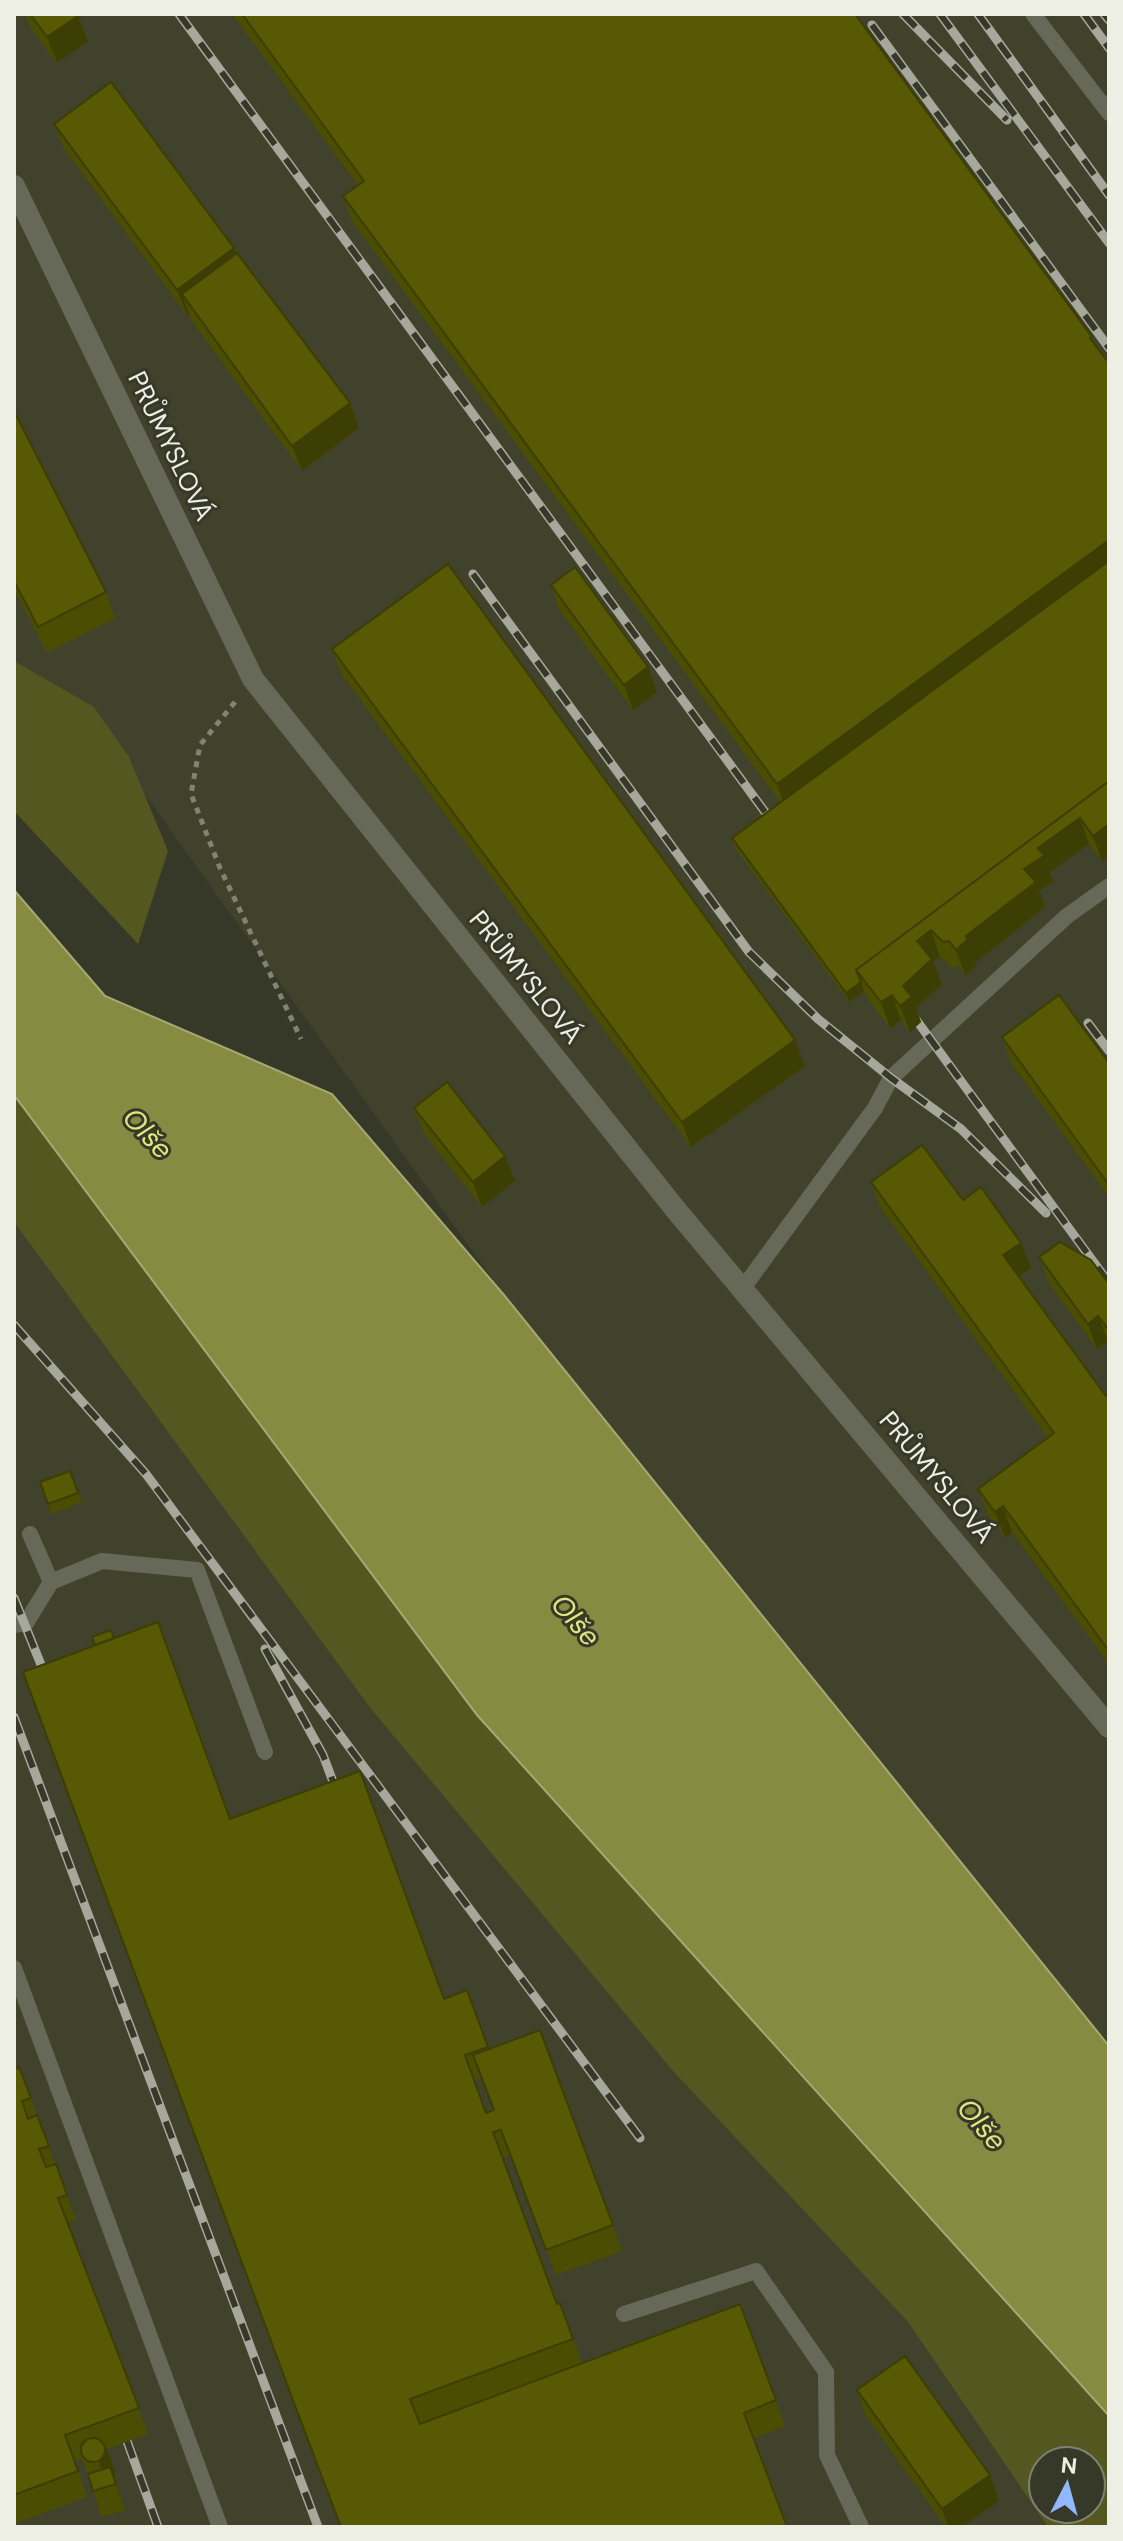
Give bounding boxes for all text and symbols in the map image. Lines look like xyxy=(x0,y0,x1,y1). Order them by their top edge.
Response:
street label: PRŮMYSLOVÁ xyxy=(120,365,223,526)
street label: PRŮMYSLOVÁ xyxy=(462,903,591,1051)
water label: Olše xyxy=(114,1100,181,1167)
street label: PRŮMYSLOVÁ xyxy=(872,1403,1003,1550)
water label: Olše xyxy=(543,1586,609,1654)
water label: Olše xyxy=(949,2090,1015,2158)
north arrow xyxy=(1027,2445,1107,2525)
text: N xyxy=(1060,2450,1079,2481)

